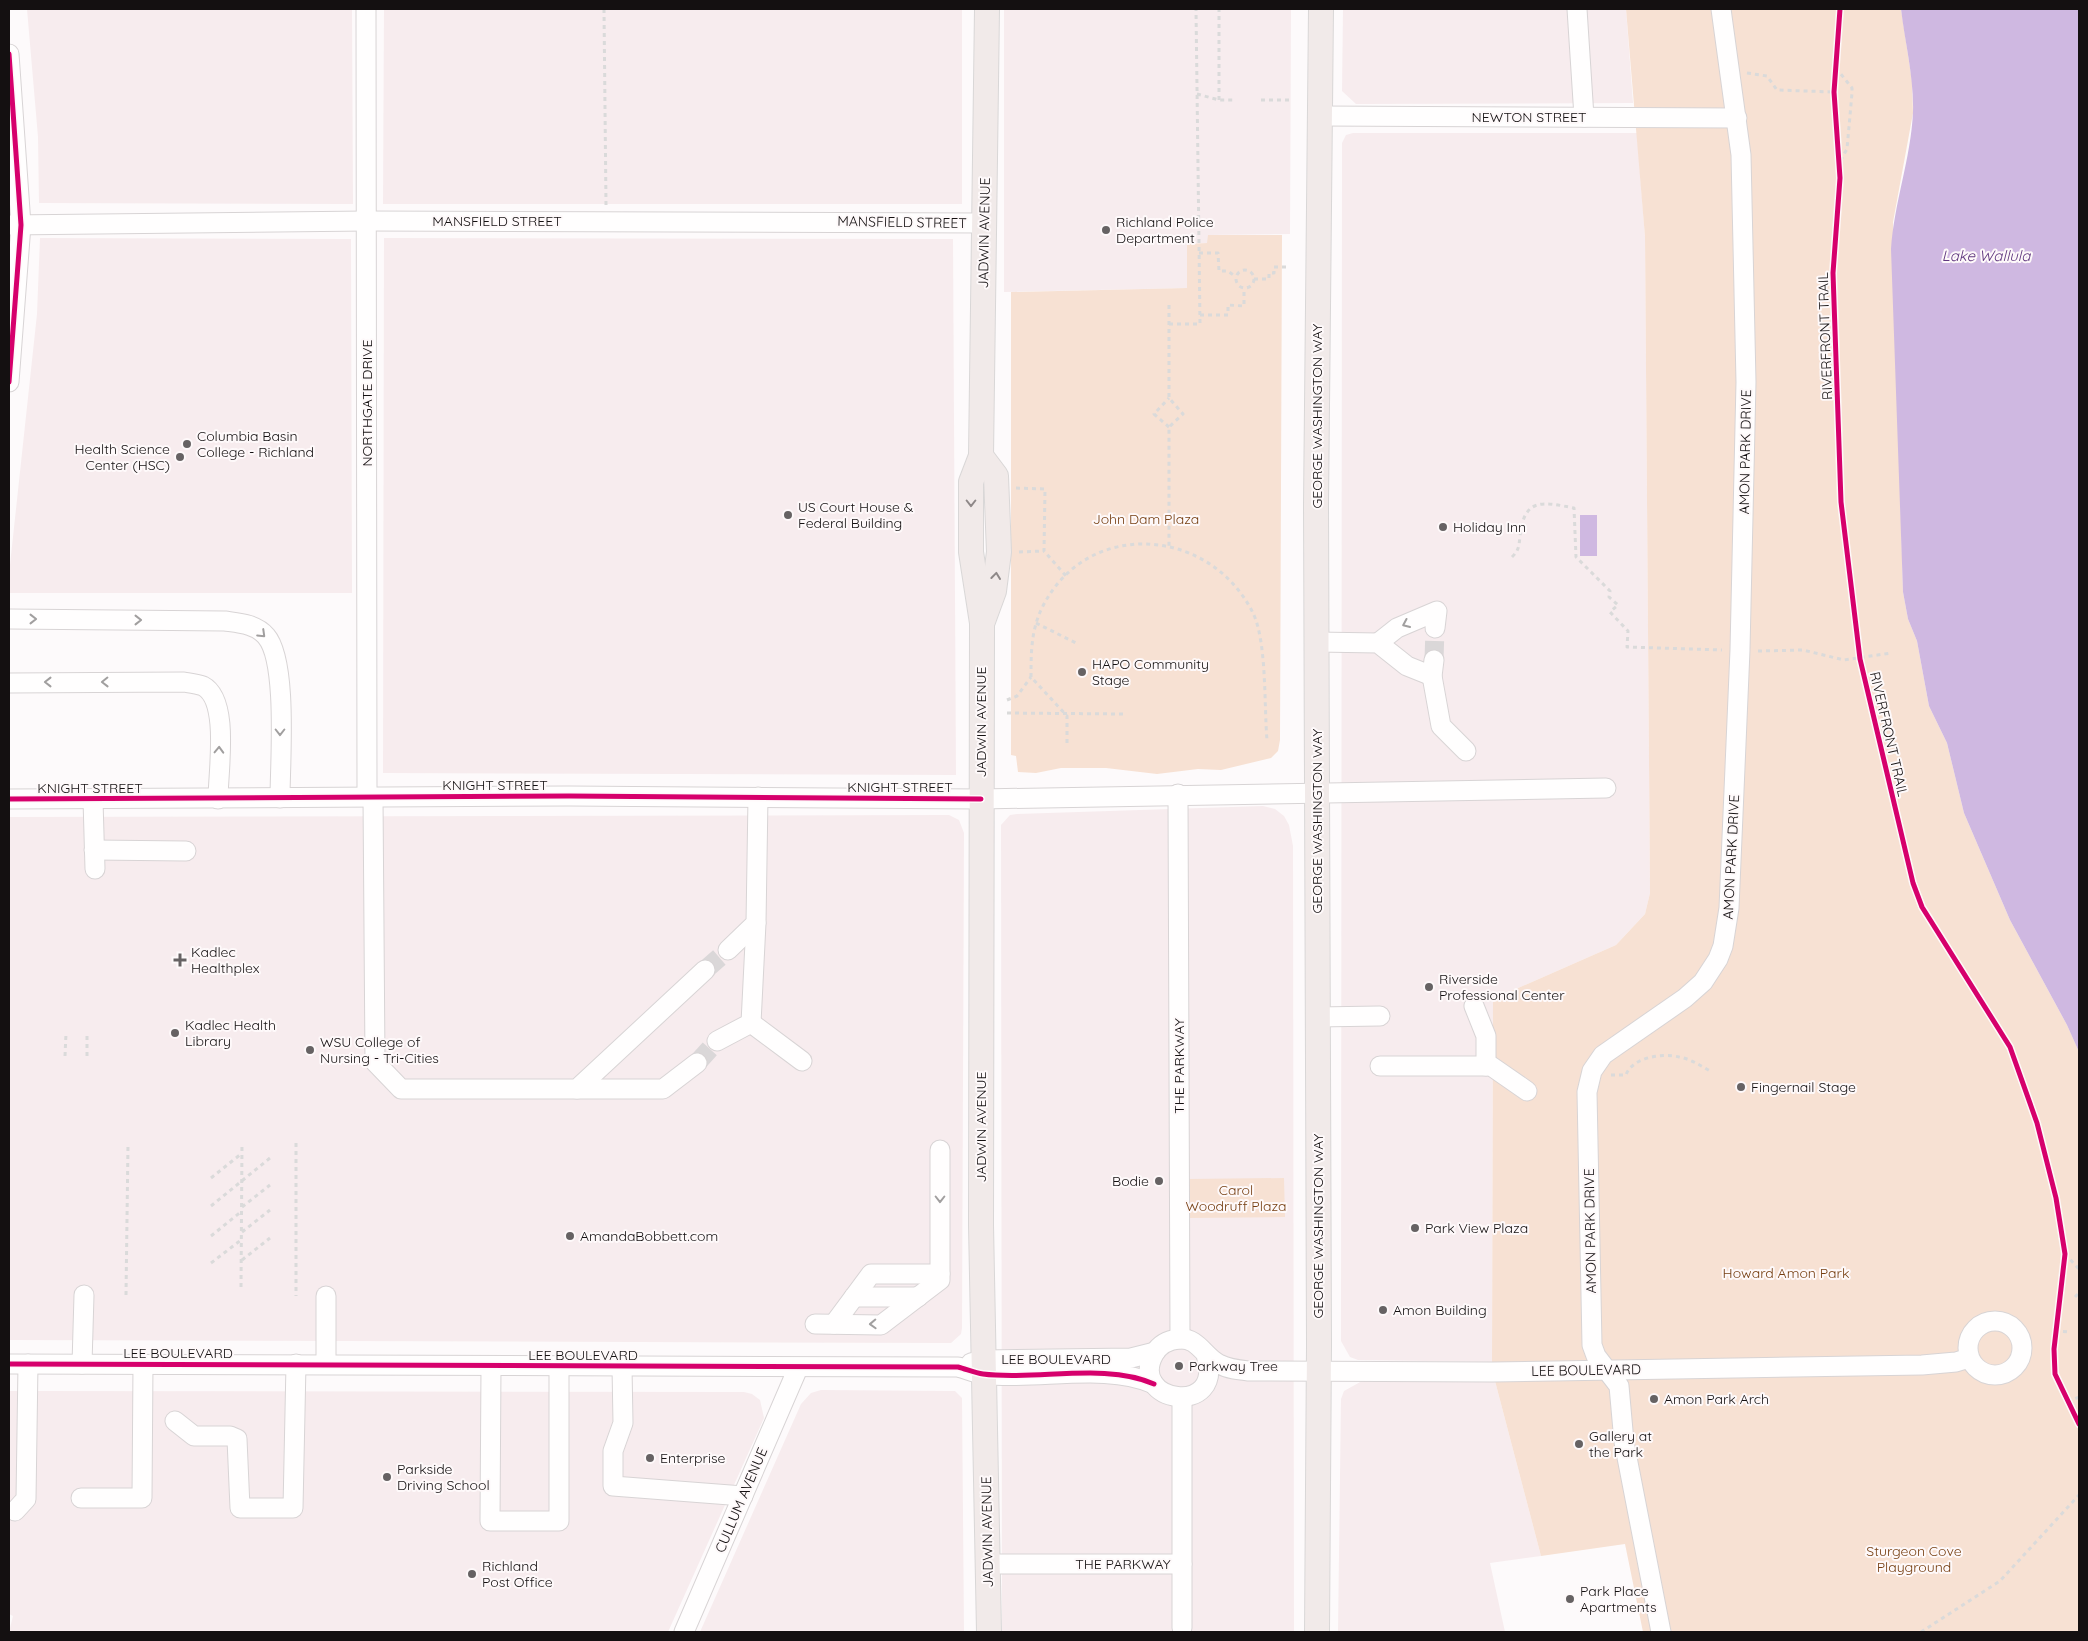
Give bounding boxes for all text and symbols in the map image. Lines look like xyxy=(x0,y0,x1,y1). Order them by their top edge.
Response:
street label: NEWTON STREET xyxy=(1472,108,1586,126)
street label: JADWIN AVENUE xyxy=(974,177,994,289)
street label: MANSFIELD STREET xyxy=(432,212,562,230)
street label: MANSFIELD STREET xyxy=(837,212,967,232)
place label: Richland Police Department xyxy=(1116,213,1214,247)
marker: Richland Police Department xyxy=(1100,224,1112,236)
water label: Lake Wallula xyxy=(1942,246,2031,265)
street label: RIVERFRONT TRAIL xyxy=(1814,271,1836,400)
street label: GEORGE WASHINGTON WAY xyxy=(1308,323,1326,508)
street label: NORTHGATE DRIVE xyxy=(358,339,376,467)
street label: AMON PARK DRIVE xyxy=(1735,389,1755,515)
place label: Columbia Basin College - Richland xyxy=(197,427,314,461)
marker: Columbia Basin College - Richland xyxy=(181,438,193,450)
place label: Health Science Center (HSC) xyxy=(74,440,170,474)
marker: Health Science Center (HSC) xyxy=(174,451,186,463)
place label: US Court House & Federal Building xyxy=(798,498,914,532)
one-way arrow xyxy=(966,500,976,507)
marker: US Court House & Federal Building xyxy=(782,509,794,521)
park label: John Dam Plaza xyxy=(1093,510,1199,528)
place label: Holiday Inn xyxy=(1453,518,1526,536)
marker: Holiday Inn xyxy=(1437,521,1449,533)
one-way arrow xyxy=(990,572,1001,580)
one-way arrow xyxy=(29,614,37,625)
one-way arrow xyxy=(134,615,142,625)
one-way arrow xyxy=(1402,618,1411,629)
one-way arrow xyxy=(257,629,266,638)
place label: HAPO Community Stage xyxy=(1092,655,1209,689)
street label: JADWIN AVENUE xyxy=(972,666,990,778)
marker: HAPO Community Stage xyxy=(1076,666,1088,678)
street label: RIVERFRONT TRAIL xyxy=(1866,670,1912,799)
one-way arrow xyxy=(43,677,51,687)
one-way arrow xyxy=(100,677,108,687)
street label: GEORGE WASHINGTON WAY xyxy=(1308,728,1326,913)
one-way arrow xyxy=(275,729,285,737)
one-way arrow xyxy=(214,746,224,754)
street label: KNIGHT STREET xyxy=(442,776,548,794)
street label: KNIGHT STREET xyxy=(847,778,953,796)
street label: KNIGHT STREET xyxy=(37,779,143,797)
street label: AMON PARK DRIVE xyxy=(1719,794,1743,920)
place label: Kadlec Healthplex xyxy=(191,943,260,977)
marker: Kadlec Healthplex xyxy=(173,953,187,967)
place label: Riverside Professional Center xyxy=(1439,970,1565,1004)
marker: Riverside Professional Center xyxy=(1423,981,1435,993)
place label: Kadlec Health Library xyxy=(185,1016,276,1050)
street label: THE PARKWAY xyxy=(1170,1018,1188,1114)
marker: Kadlec Health Library xyxy=(169,1027,181,1039)
place label: WSU College of Nursing - Tri-Cities xyxy=(320,1033,439,1067)
marker: WSU College of Nursing - Tri-Cities xyxy=(304,1044,316,1056)
street label: JADWIN AVENUE xyxy=(972,1071,990,1183)
place label: Fingernail Stage xyxy=(1751,1078,1856,1096)
marker: Fingernail Stage xyxy=(1735,1081,1747,1093)
street label: GEORGE WASHINGTON WAY xyxy=(1309,1133,1327,1318)
street label: AMON PARK DRIVE xyxy=(1580,1168,1600,1294)
place label: Bodie xyxy=(1112,1172,1149,1190)
marker: Bodie xyxy=(1153,1175,1165,1187)
park label: Carol Woodruff Plaza xyxy=(1185,1181,1287,1215)
one-way arrow xyxy=(935,1196,945,1203)
place label: Park View Plaza xyxy=(1425,1219,1528,1237)
marker: Park View Plaza xyxy=(1409,1222,1421,1234)
place label: AmandaBobbett.com xyxy=(580,1227,718,1245)
marker: AmandaBobbett.com xyxy=(564,1230,576,1242)
park label: Howard Amon Park xyxy=(1723,1264,1849,1282)
place label: Amon Building xyxy=(1393,1301,1487,1319)
marker: Amon Building xyxy=(1377,1304,1389,1316)
one-way arrow xyxy=(869,1319,877,1329)
street label: LEE BOULEVARD xyxy=(123,1344,233,1362)
street label: LEE BOULEVARD xyxy=(528,1346,638,1364)
street label: LEE BOULEVARD xyxy=(1001,1350,1111,1368)
place label: Parkway Tree xyxy=(1189,1357,1278,1375)
marker: Parkway Tree xyxy=(1173,1360,1185,1372)
street label: LEE BOULEVARD xyxy=(1531,1360,1641,1380)
place label: Amon Park Arch xyxy=(1664,1390,1769,1408)
marker: Amon Park Arch xyxy=(1648,1393,1660,1405)
place label: Gallery at the Park xyxy=(1589,1427,1652,1461)
marker: Gallery at the Park xyxy=(1573,1438,1585,1450)
street label: CULLUM AVENUE xyxy=(711,1445,771,1555)
place label: Enterprise xyxy=(660,1449,725,1467)
marker: Enterprise xyxy=(644,1452,656,1464)
place label: Parkside Driving School xyxy=(397,1460,490,1494)
marker: Parkside Driving School xyxy=(381,1471,393,1483)
street label: JADWIN AVENUE xyxy=(977,1476,997,1588)
park label: Sturgeon Cove Playground xyxy=(1866,1542,1962,1576)
street label: THE PARKWAY xyxy=(1075,1555,1171,1573)
place label: Richland Post Office xyxy=(482,1557,553,1591)
marker: Richland Post Office xyxy=(466,1568,478,1580)
place label: Park Place Apartments xyxy=(1580,1582,1657,1616)
marker: Park Place Apartments xyxy=(1564,1593,1576,1605)

